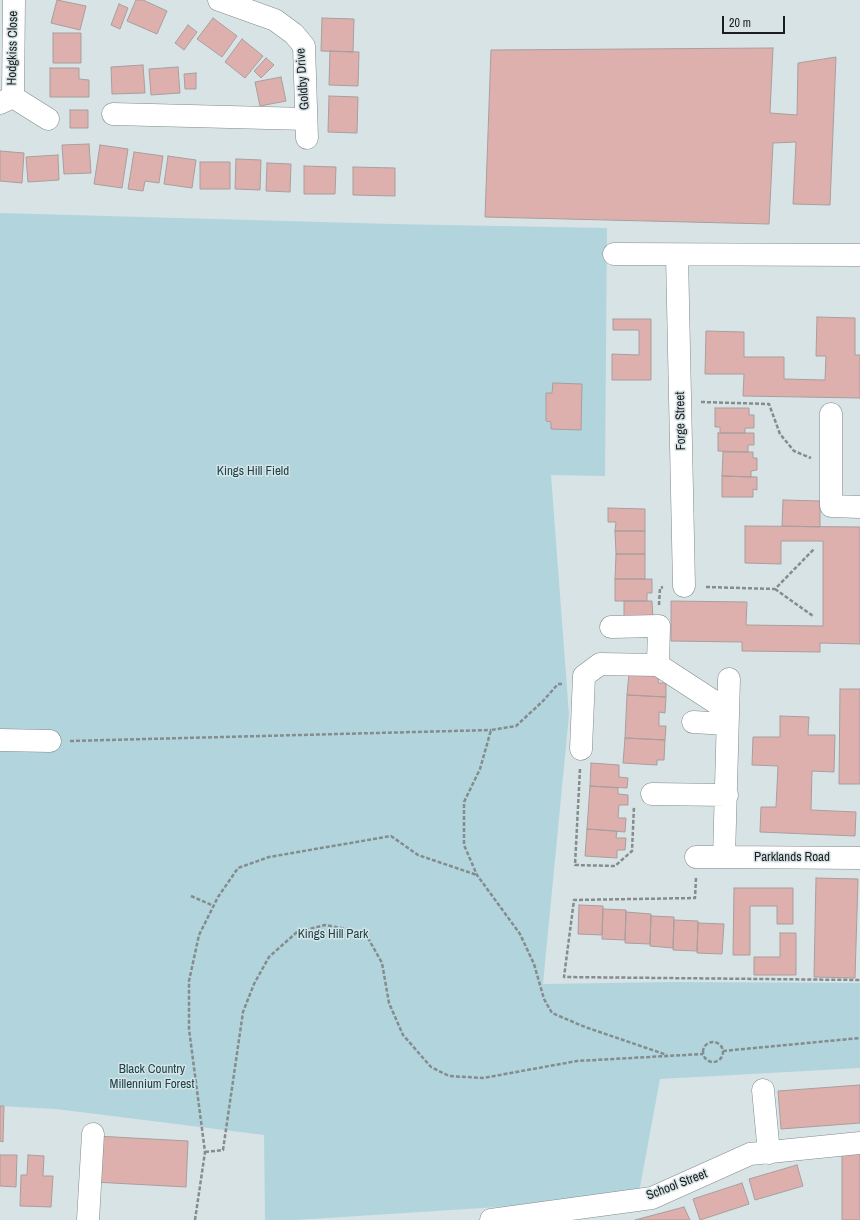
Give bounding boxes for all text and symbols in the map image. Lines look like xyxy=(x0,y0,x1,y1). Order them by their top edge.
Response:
scale bar xyxy=(724,8,787,34)
street label: Hodgkiss Close xyxy=(5,11,21,85)
text: 20 m xyxy=(729,15,751,31)
street label: Goldby Drive xyxy=(293,47,313,111)
street label: Forge Street xyxy=(673,392,689,450)
park label: Kings Hill Field xyxy=(217,464,289,480)
street label: Parklands Road xyxy=(754,850,830,866)
park label: Kings Hill Park xyxy=(298,927,368,943)
park label: Black Country Millennium Forest xyxy=(110,1062,194,1093)
street label: School Street xyxy=(644,1166,710,1204)

